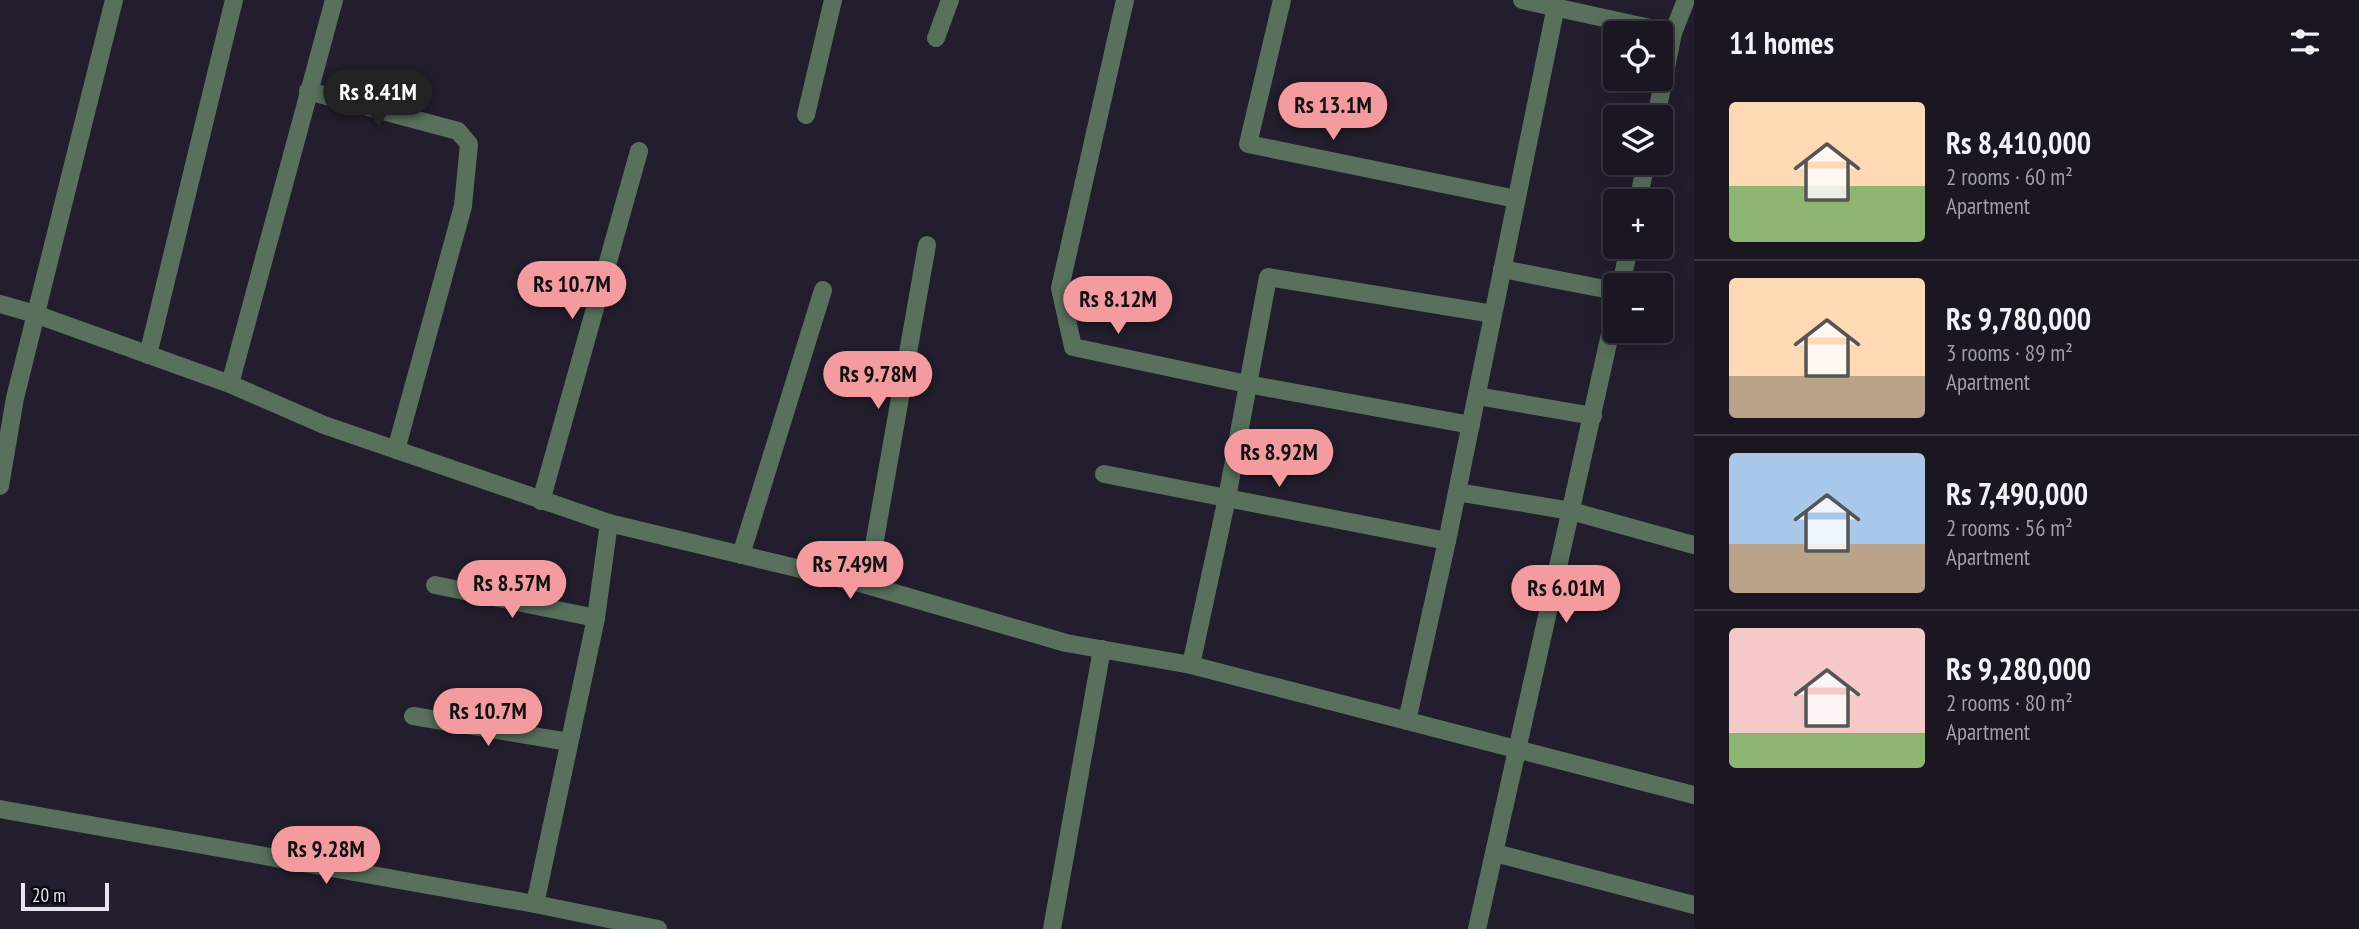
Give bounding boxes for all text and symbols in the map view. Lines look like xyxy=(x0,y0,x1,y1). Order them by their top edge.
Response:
map controls xyxy=(1603,21,1673,343)
button: locate xyxy=(1603,21,1673,91)
text: 11 homes xyxy=(1729,23,1834,62)
icon: filters xyxy=(2286,23,2324,61)
pin: Rs 8.41M xyxy=(306,69,450,129)
text: Rs 8.41M xyxy=(339,77,417,106)
pin: Rs 13.1M xyxy=(1261,82,1405,142)
text: Rs 13.1M xyxy=(1294,90,1372,119)
button: layers xyxy=(1603,105,1673,175)
text: Rs 8,410,000 xyxy=(1946,123,2091,162)
icon: home xyxy=(1785,130,1869,214)
text: 2 rooms · 60 m² xyxy=(1946,162,2073,191)
button: + xyxy=(1603,189,1673,259)
text: Apartment xyxy=(1946,191,2030,220)
pin: Rs 10.7M xyxy=(500,262,644,321)
text: Rs 10.7M xyxy=(533,269,611,298)
button: − xyxy=(1603,273,1673,343)
pin: Rs 8.12M xyxy=(1046,276,1190,336)
text: Rs 8.12M xyxy=(1079,284,1157,313)
text: Rs 9,780,000 xyxy=(1946,299,2091,338)
icon: home xyxy=(1785,306,1869,390)
text: 3 rooms · 89 m² xyxy=(1946,338,2073,367)
pin: Rs 9.78M xyxy=(806,352,950,411)
text: Rs 9.78M xyxy=(839,359,917,388)
text: Apartment xyxy=(1946,367,2030,396)
pin: Rs 8.92M xyxy=(1207,430,1351,489)
text: Rs 8.92M xyxy=(1240,437,1318,466)
text: Rs 7,490,000 xyxy=(1946,474,2088,513)
icon: home xyxy=(1785,481,1869,565)
text: 2 rooms · 56 m² xyxy=(1946,513,2073,542)
pin: Rs 7.49M xyxy=(778,542,922,601)
text: Apartment xyxy=(1946,542,2030,571)
text: Rs 7.49M xyxy=(812,549,888,578)
pin: Rs 8.57M xyxy=(440,560,584,620)
pin: Rs 6.01M xyxy=(1494,566,1638,625)
text: Rs 8.57M xyxy=(473,568,551,597)
text: Rs 6.01M xyxy=(1527,573,1605,602)
text: Rs 9,280,000 xyxy=(1946,649,2091,688)
icon: home xyxy=(1785,656,1869,740)
pin: Rs 10.7M xyxy=(416,688,560,748)
text: 2 rooms · 80 m² xyxy=(1946,688,2073,717)
text: Rs 10.7M xyxy=(449,696,527,725)
text: Apartment xyxy=(1946,717,2030,746)
pin: Rs 9.28M xyxy=(254,826,398,886)
text: Rs 9.28M xyxy=(287,834,365,863)
scale bar xyxy=(21,880,108,912)
text: 20 m xyxy=(32,883,66,907)

